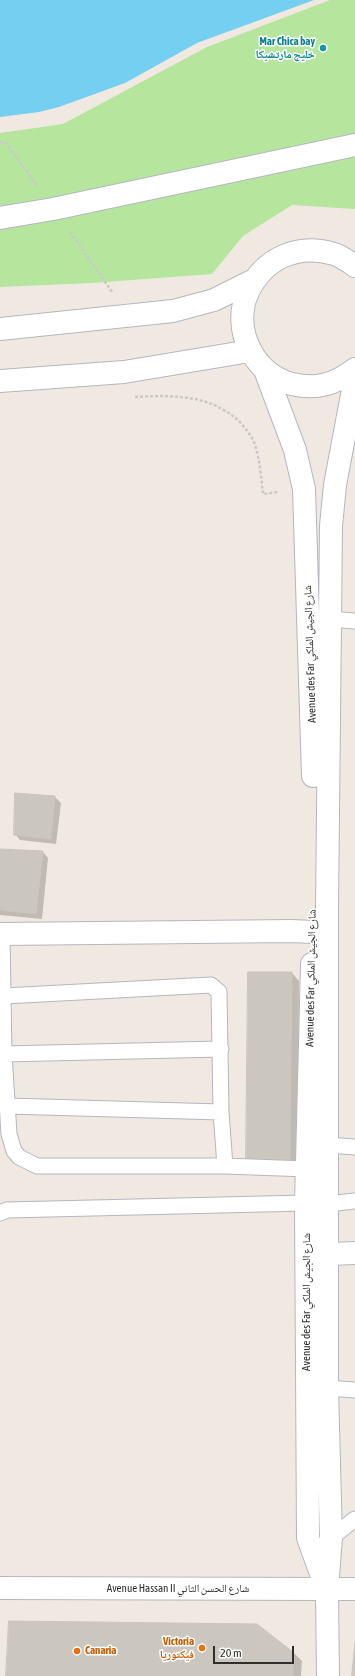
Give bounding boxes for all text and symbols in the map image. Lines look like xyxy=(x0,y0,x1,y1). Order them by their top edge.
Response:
place label: Mar Chica bay خليج مارتشيكا xyxy=(256,35,315,61)
marker: Mar Chica bay خليج مارتشيكا xyxy=(318,43,328,53)
street label: Avenue des Far شارع الجيش الملكي xyxy=(301,585,319,723)
street label: Avenue des Far شارع الجيش الملكي xyxy=(303,909,319,1047)
street label: Avenue des Far شارع الجيش الملكي xyxy=(300,1233,314,1371)
street label: Avenue Hassan II شارع الحسن الثاني xyxy=(107,1582,249,1596)
place label: Victoria فيكتوريا xyxy=(160,1635,194,1661)
scale bar xyxy=(215,1638,296,1664)
marker: Victoria فيكتوريا xyxy=(197,1643,207,1653)
place label: Canaria xyxy=(85,1644,116,1658)
marker: Canaria xyxy=(72,1646,82,1656)
text: 20 m xyxy=(220,1646,242,1660)

